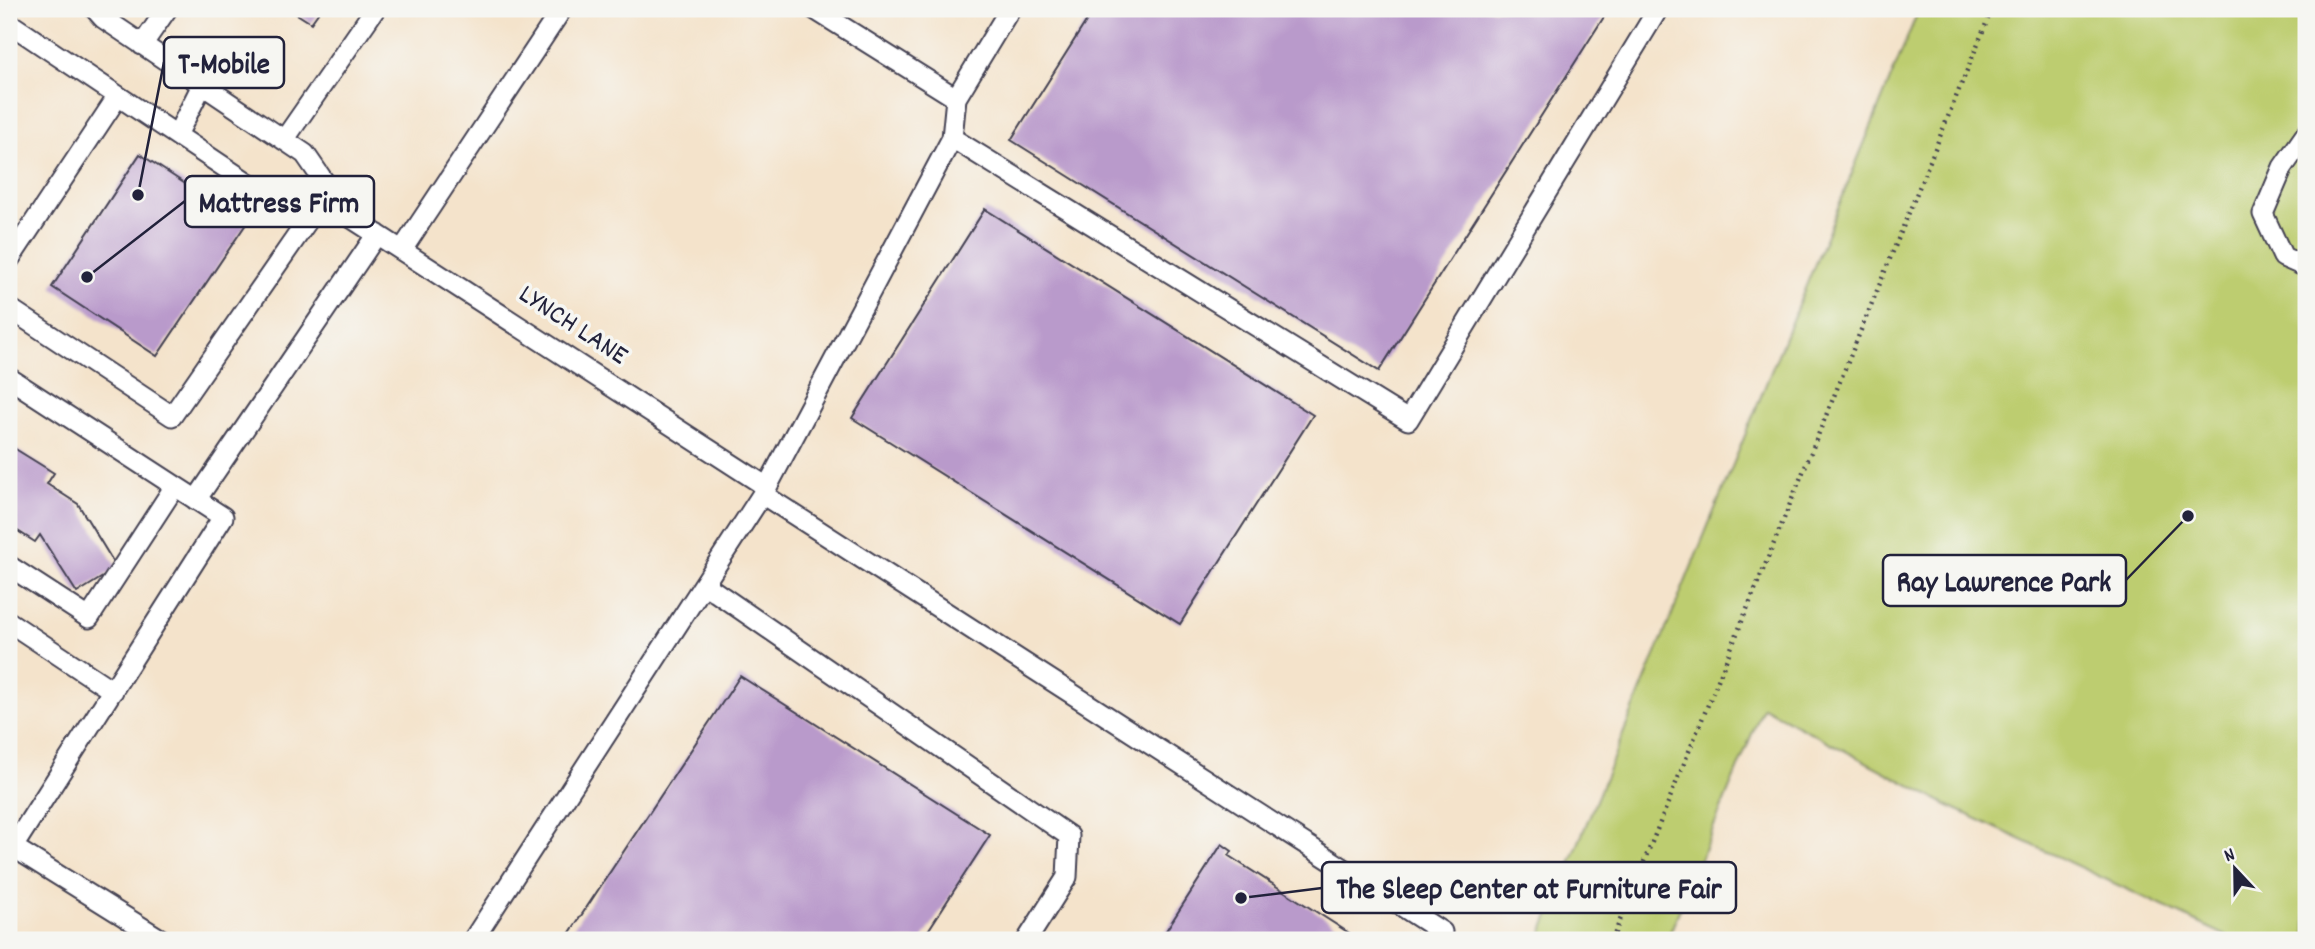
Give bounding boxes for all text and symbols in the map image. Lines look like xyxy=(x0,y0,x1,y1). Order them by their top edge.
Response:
callout: T-Mobile xyxy=(164,37,284,88)
text: T-Mobile xyxy=(178,46,270,89)
callout: Mattress Firm xyxy=(185,176,374,227)
text: Mattress Firm xyxy=(199,185,359,228)
street label: LYNCH LANE xyxy=(509,277,635,378)
callout: Ray Lawrence Park xyxy=(1883,555,2126,606)
text: Ray Lawrence Park xyxy=(1897,564,2111,607)
north arrow xyxy=(2200,834,2270,904)
text: N xyxy=(2221,842,2239,871)
callout: The Sleep Center at Furniture Fair xyxy=(1322,862,1736,913)
text: The Sleep Center at Furniture Fair xyxy=(1336,871,1723,914)

